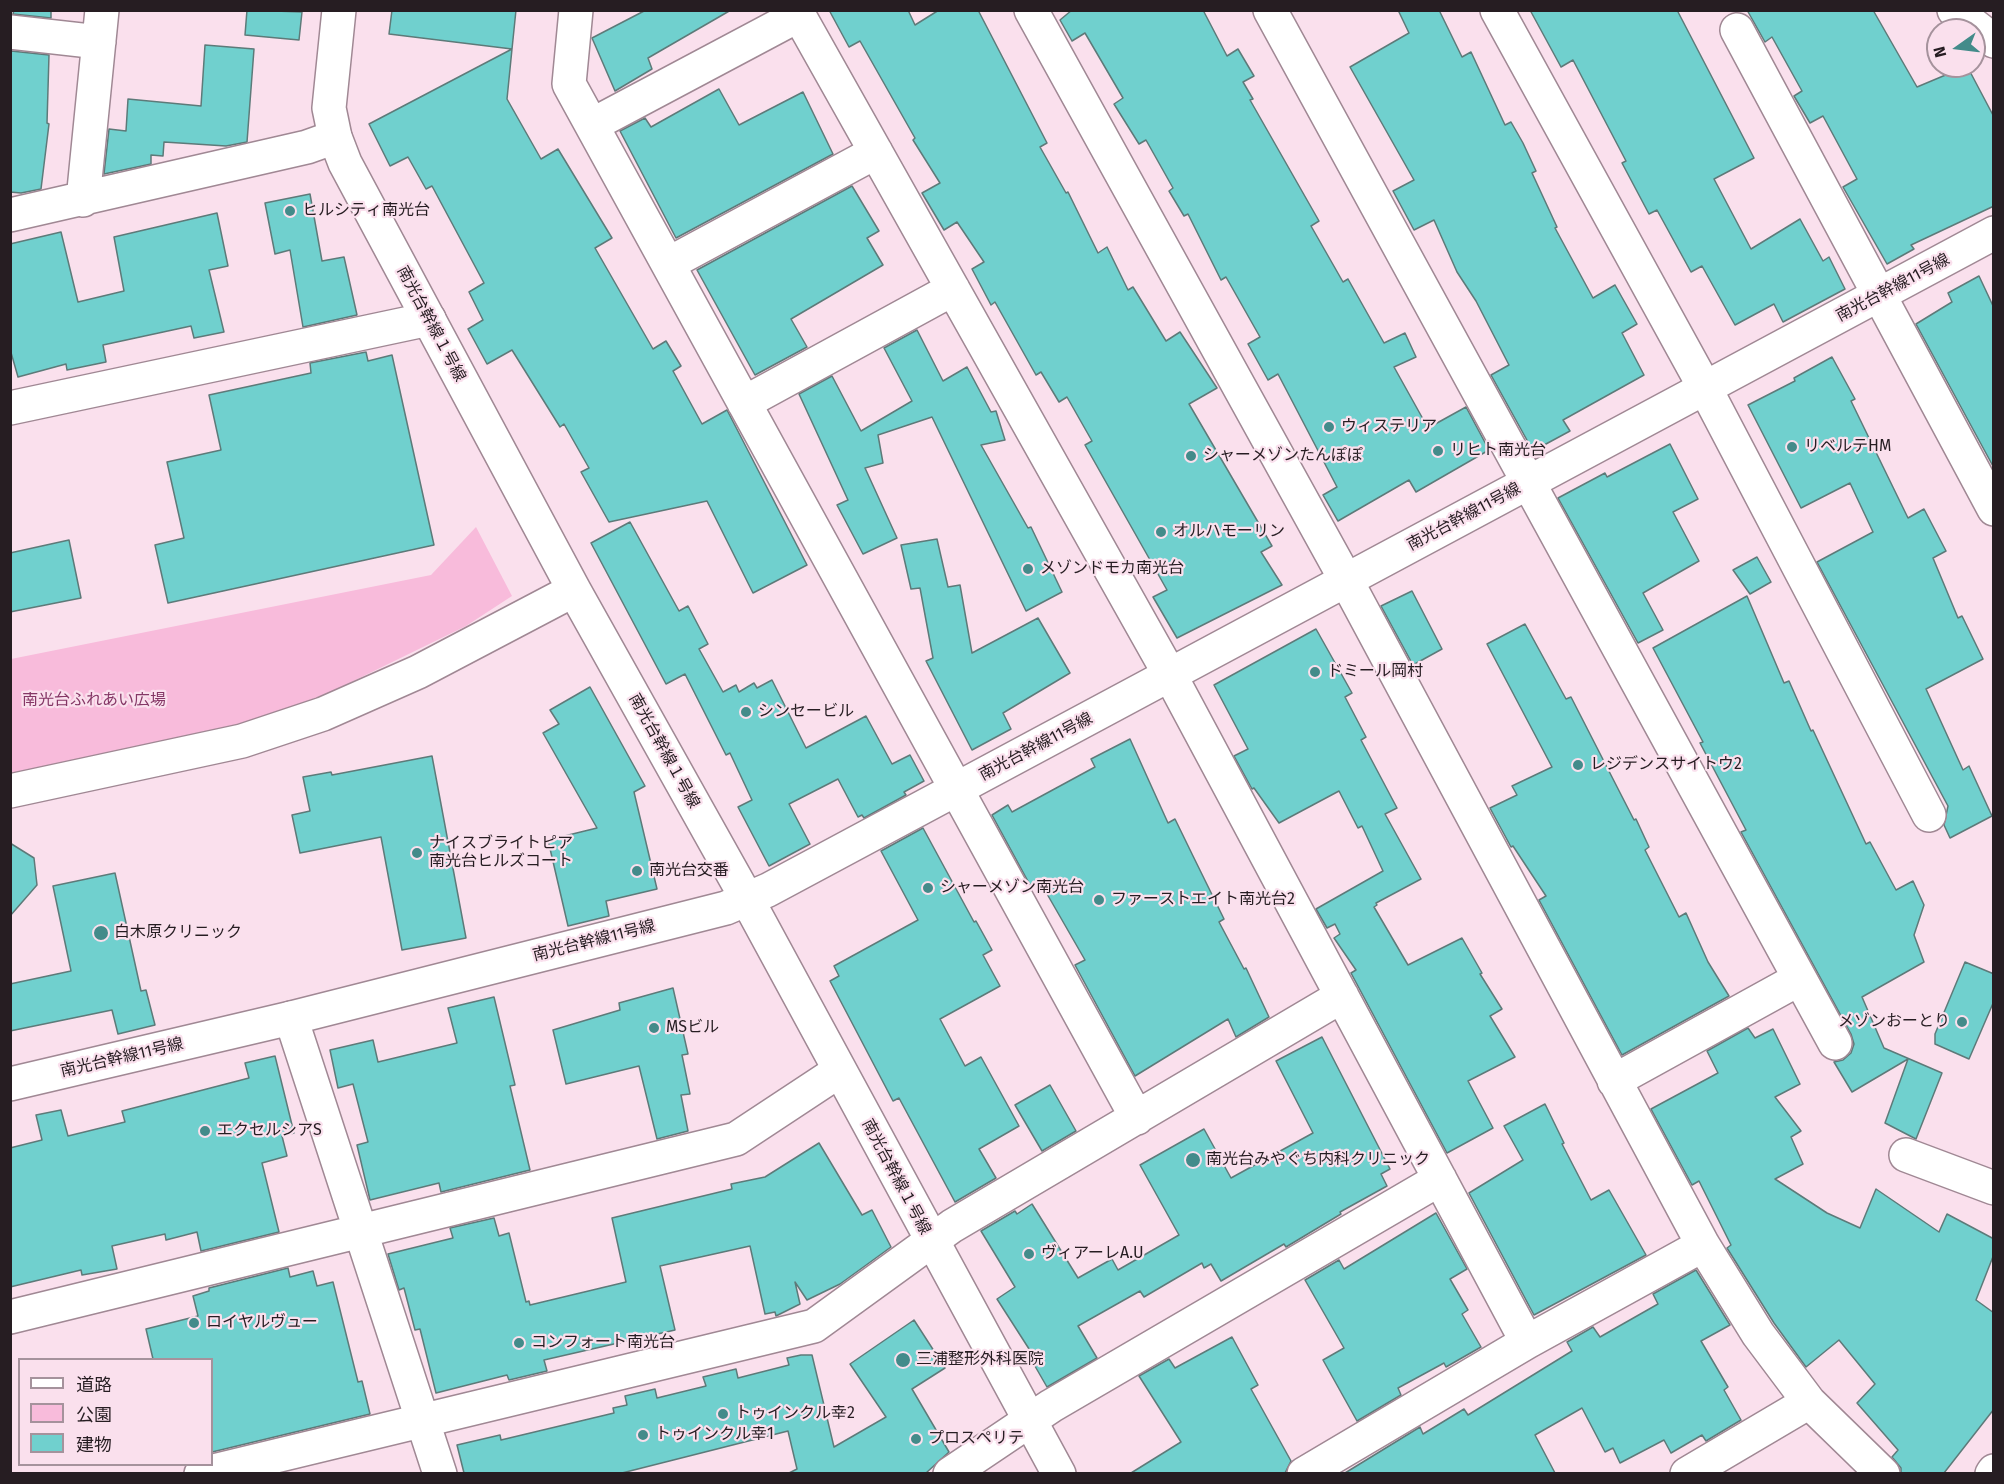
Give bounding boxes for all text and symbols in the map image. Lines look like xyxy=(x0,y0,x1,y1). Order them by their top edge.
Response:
north arrow xyxy=(1926,18,1986,78)
text: N xyxy=(1929,45,1950,59)
place label: ヒルシティ南光台 xyxy=(302,201,430,221)
marker: ヒルシティ南光台 xyxy=(283,204,297,218)
street label: 南光台幹線11号線 xyxy=(1833,250,1953,326)
street label: 南光台幹線１号線 xyxy=(392,263,470,385)
place label: ウィステリア xyxy=(1341,417,1437,437)
marker: ウィステリア xyxy=(1322,420,1336,434)
place label: リベルテHM xyxy=(1804,437,1891,457)
marker: リベルテHM xyxy=(1785,440,1799,454)
place label: リヒト南光台 xyxy=(1450,441,1546,461)
marker: リヒト南光台 xyxy=(1431,444,1445,458)
place label: シャーメゾンたんぽぽ xyxy=(1203,446,1363,466)
marker: シャーメゾンたんぽぽ xyxy=(1184,449,1198,463)
street label: 南光台幹線11号線 xyxy=(1404,479,1524,555)
place label: オルハモーリン xyxy=(1173,522,1285,542)
marker: オルハモーリン xyxy=(1154,525,1168,539)
place label: メゾンドモカ南光台 xyxy=(1040,559,1184,579)
marker: メゾンドモカ南光台 xyxy=(1021,562,1035,576)
place label: ドミール岡村 xyxy=(1327,662,1423,682)
marker: ドミール岡村 xyxy=(1308,665,1322,679)
street label: 南光台幹線１号線 xyxy=(625,690,703,812)
park label: 南光台ふれあい広場 xyxy=(22,691,166,711)
place label: シンセービル xyxy=(758,702,854,722)
marker: シンセービル xyxy=(739,705,753,719)
street label: 南光台幹線11号線 xyxy=(976,709,1096,785)
place label: レジデンスサイトウ2 xyxy=(1590,755,1742,775)
marker: レジデンスサイトウ2 xyxy=(1571,758,1585,772)
place label: ナイスブライトピア 南光台ヒルズコート xyxy=(429,834,573,872)
marker: ナイスブライトピア 南光台ヒルズコート xyxy=(410,846,424,860)
place label: 南光台交番 xyxy=(649,861,729,881)
marker: 南光台交番 xyxy=(630,864,644,878)
place label: シャーメゾン南光台 xyxy=(940,878,1084,898)
marker: シャーメゾン南光台 xyxy=(921,881,935,895)
place label: ファーストエイト南光台2 xyxy=(1111,890,1295,910)
marker: ファーストエイト南光台2 xyxy=(1092,893,1106,907)
street label: 南光台幹線11号線 xyxy=(531,916,657,966)
place label: 白木原クリニック xyxy=(114,923,242,943)
marker: 白木原クリニック xyxy=(92,924,110,942)
place label: メゾンおーとり xyxy=(1838,1012,1950,1032)
marker: メゾンおーとり xyxy=(1955,1015,1969,1029)
place label: MSビル xyxy=(666,1018,719,1038)
marker: MSビル xyxy=(647,1021,661,1035)
street label: 南光台幹線11号線 xyxy=(59,1035,185,1081)
street label: 南光台幹線１号線 xyxy=(857,1116,935,1238)
place label: エクセルシアS xyxy=(217,1121,322,1141)
marker: エクセルシアS xyxy=(198,1124,212,1138)
place label: 南光台みやぐち内科クリニック xyxy=(1206,1150,1430,1170)
marker: 南光台みやぐち内科クリニック xyxy=(1184,1151,1202,1169)
place label: ヴィアーレA.U xyxy=(1041,1244,1144,1264)
marker: ヴィアーレA.U xyxy=(1022,1247,1036,1261)
place label: ロイヤルヴュー xyxy=(206,1313,318,1333)
marker: ロイヤルヴュー xyxy=(187,1316,201,1330)
place label: コンフォート南光台 xyxy=(531,1333,675,1353)
marker: コンフォート南光台 xyxy=(512,1336,526,1350)
place label: 三浦整形外科医院 xyxy=(916,1350,1044,1370)
marker: 三浦整形外科医院 xyxy=(894,1351,912,1369)
legend xyxy=(18,1358,213,1466)
text: 道路 xyxy=(76,1374,112,1396)
text: 公園 xyxy=(76,1404,112,1426)
place label: トゥインクル幸2 xyxy=(735,1404,855,1424)
marker: トゥインクル幸2 xyxy=(716,1407,730,1421)
place label: トゥインクル幸1 xyxy=(655,1425,774,1445)
marker: トゥインクル幸1 xyxy=(636,1428,650,1442)
place label: プロスペリテ xyxy=(928,1429,1024,1449)
marker: プロスペリテ xyxy=(909,1432,923,1446)
text: 建物 xyxy=(76,1434,112,1456)

